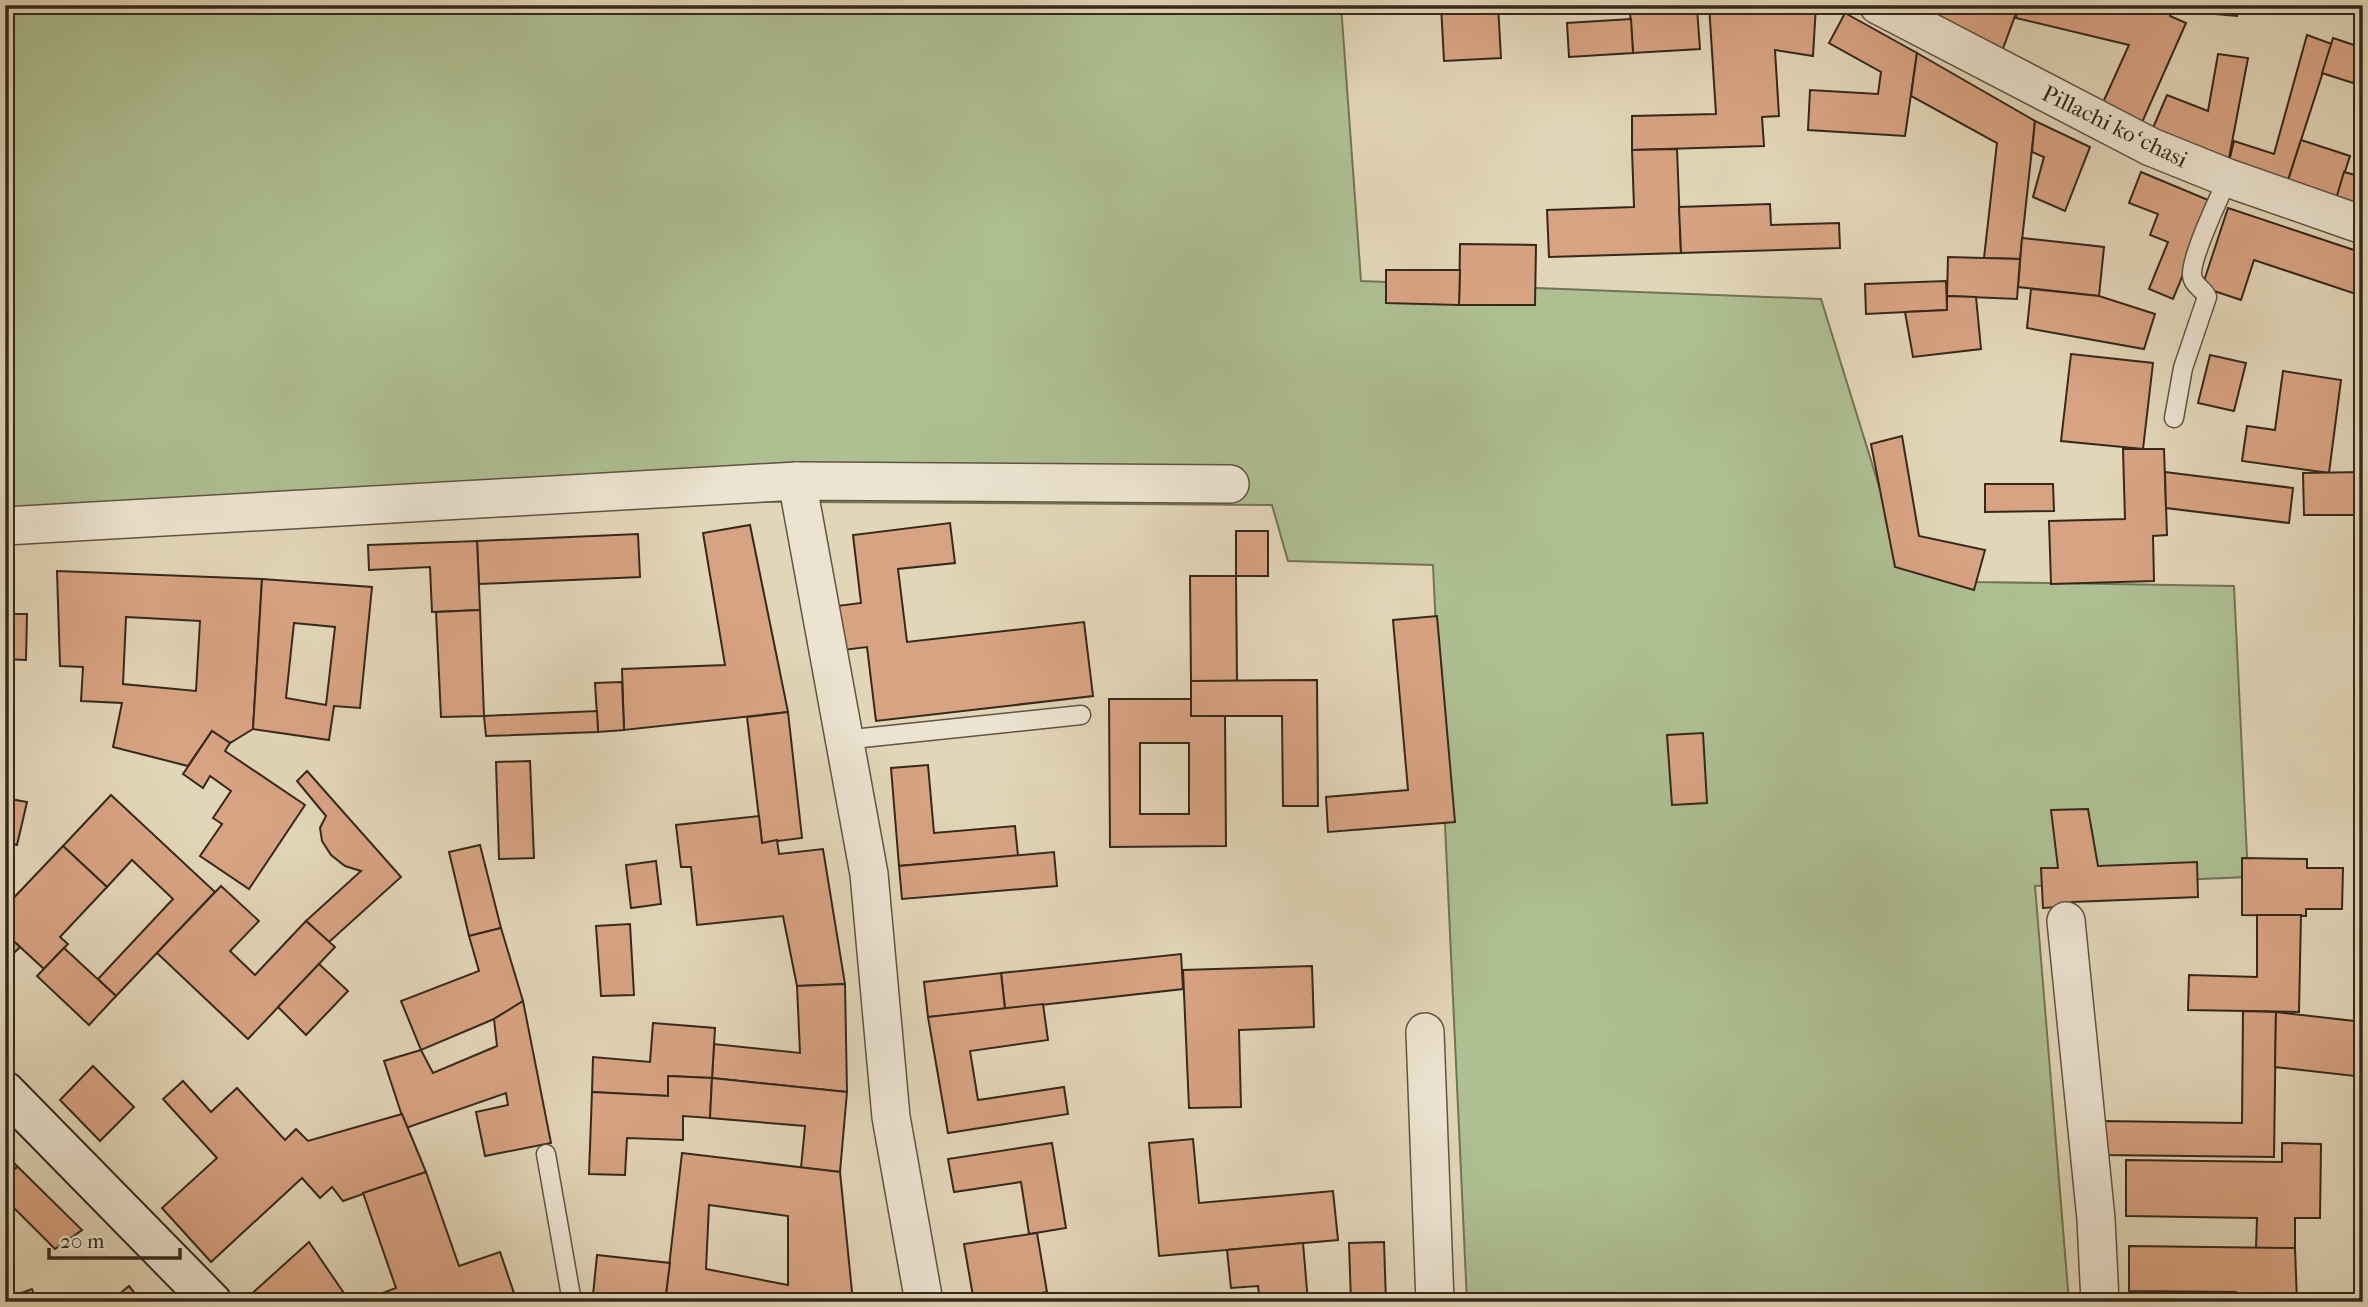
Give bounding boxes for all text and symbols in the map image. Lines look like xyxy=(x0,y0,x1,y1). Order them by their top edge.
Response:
street label: Pillachi koʻchasi xyxy=(2038,80,2192,173)
scale bar xyxy=(49,1216,180,1260)
text: 20 m xyxy=(60,1229,105,1253)

